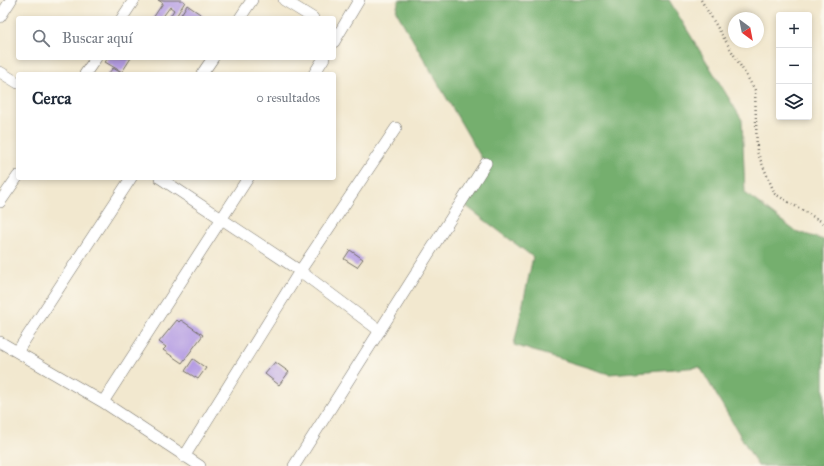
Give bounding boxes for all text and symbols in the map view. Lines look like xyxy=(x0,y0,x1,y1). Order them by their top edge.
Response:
north arrow xyxy=(728,12,764,48)
map controls xyxy=(776,12,812,120)
button: + xyxy=(776,12,812,48)
search box xyxy=(16,16,336,60)
icon: search xyxy=(30,27,52,49)
text: Buscar aquí xyxy=(62,29,133,47)
button: − xyxy=(776,48,812,84)
button: layers xyxy=(776,84,812,120)
text: Cerca xyxy=(32,88,71,109)
text: 0 resultados xyxy=(256,90,320,106)

